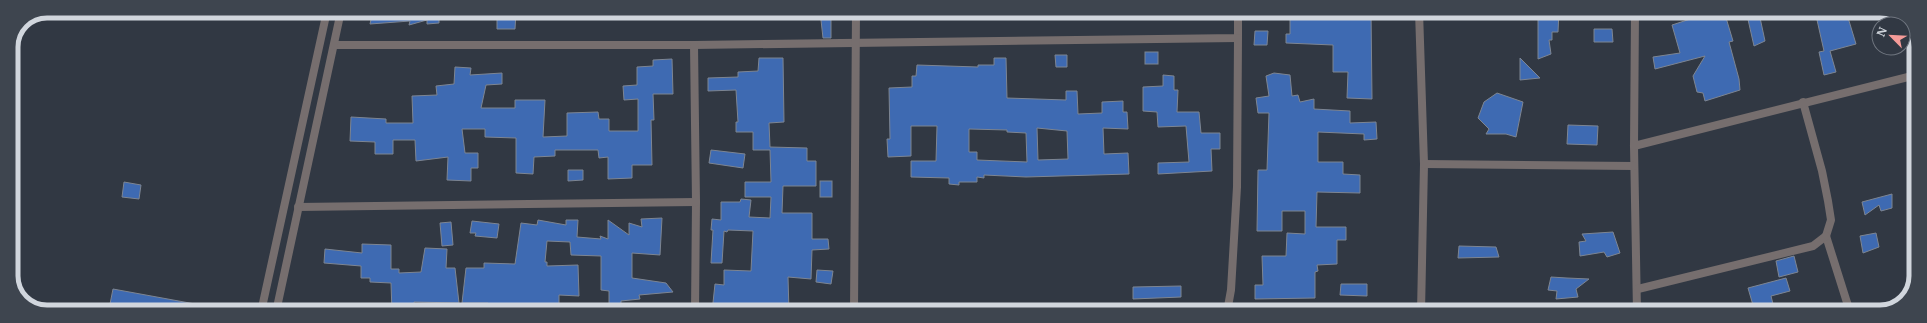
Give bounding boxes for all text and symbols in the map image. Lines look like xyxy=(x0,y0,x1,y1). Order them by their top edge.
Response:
north arrow xyxy=(1871,16,1911,56)
text: N xyxy=(1874,25,1890,39)

